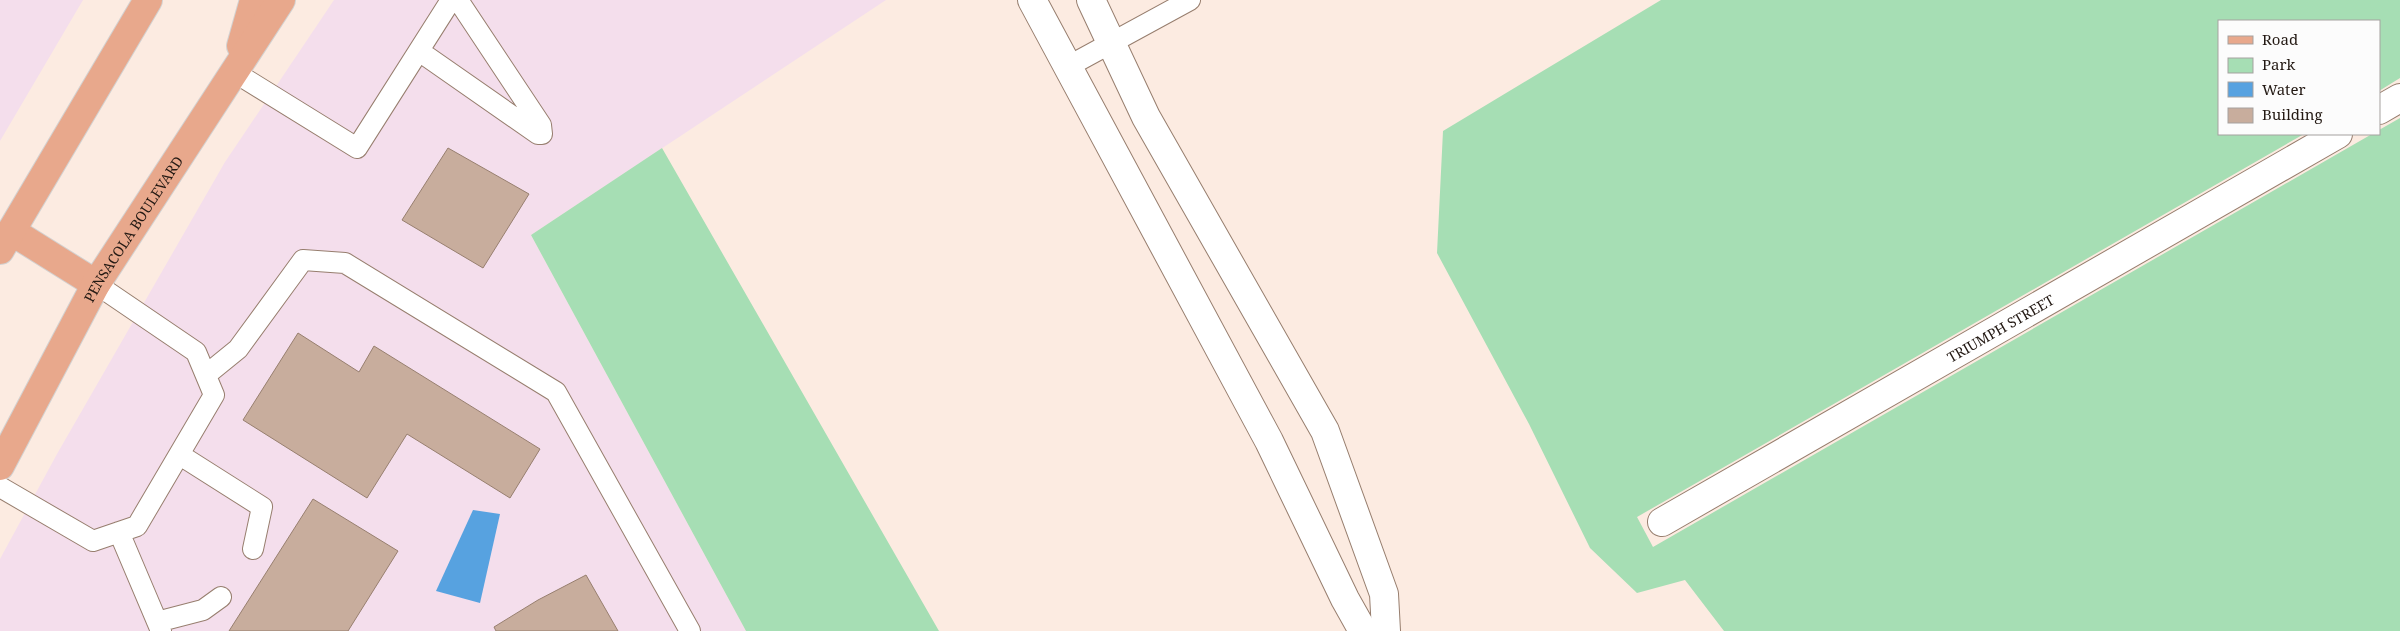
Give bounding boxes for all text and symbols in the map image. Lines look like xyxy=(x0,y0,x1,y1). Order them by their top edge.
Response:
legend xyxy=(2218,20,2380,135)
text: Road xyxy=(2262,29,2298,49)
text: Park xyxy=(2262,54,2296,74)
text: Water xyxy=(2262,79,2305,99)
text: Building xyxy=(2262,104,2323,124)
street label: PENSACOLA BOULEVARD xyxy=(79,152,187,305)
street label: TRIUMPH STREET xyxy=(1943,289,2058,366)

